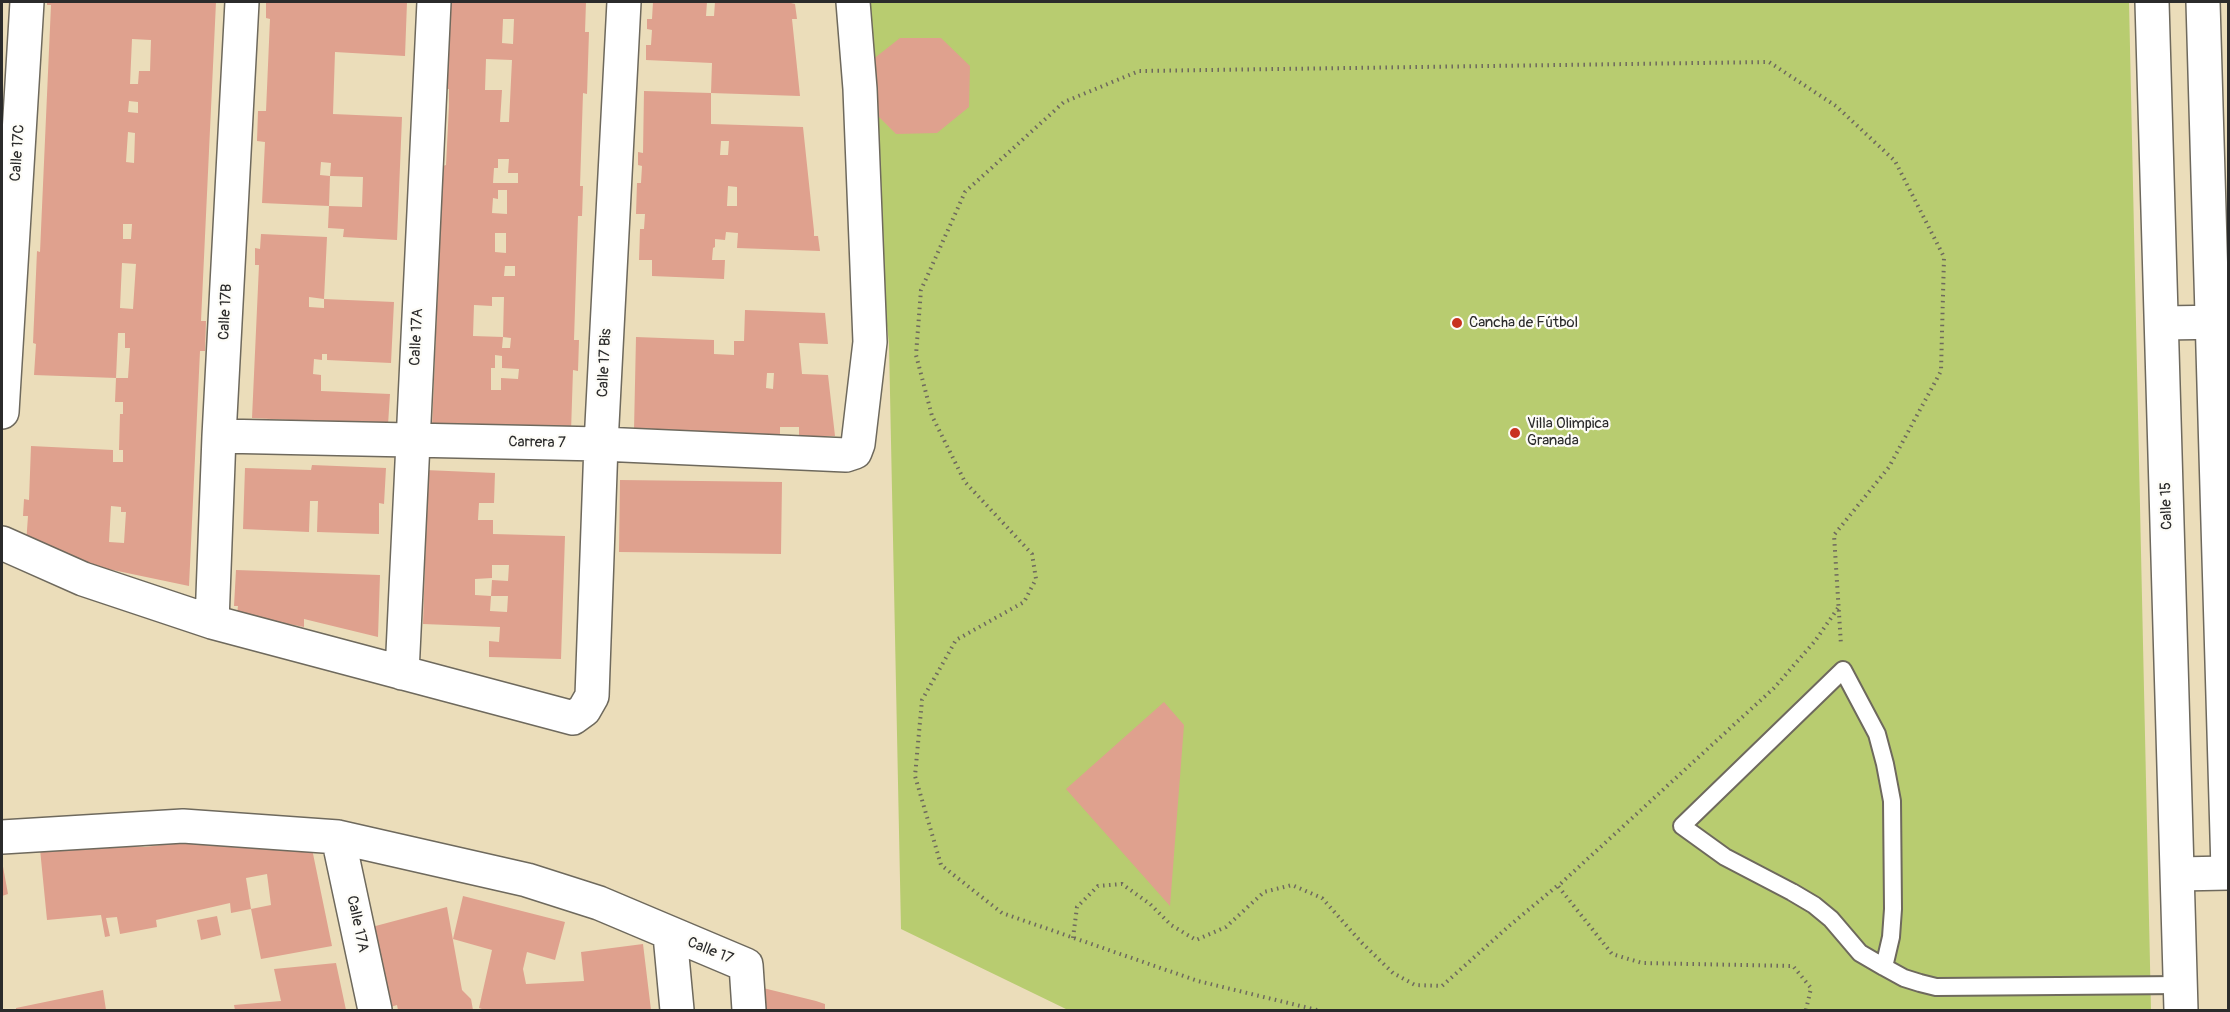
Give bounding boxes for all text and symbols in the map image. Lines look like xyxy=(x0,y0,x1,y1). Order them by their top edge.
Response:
street label: Calle 17C xyxy=(7,124,29,182)
street label: Calle 17B xyxy=(216,283,236,341)
street label: Calle 17A xyxy=(407,308,427,366)
place label: Cancha de Fútbol xyxy=(1469,314,1578,332)
marker: Cancha de Fútbol xyxy=(1450,316,1464,330)
street label: Calle 17 Bis xyxy=(594,328,616,398)
place label: Villa Olimpica Granada xyxy=(1527,415,1609,450)
marker: Villa Olimpica Granada xyxy=(1508,426,1522,440)
street label: Carrera 7 xyxy=(508,433,566,453)
street label: Calle 15 xyxy=(2157,482,2177,530)
street label: Calle 17A xyxy=(342,894,372,954)
street label: Calle 17 xyxy=(684,934,736,968)

